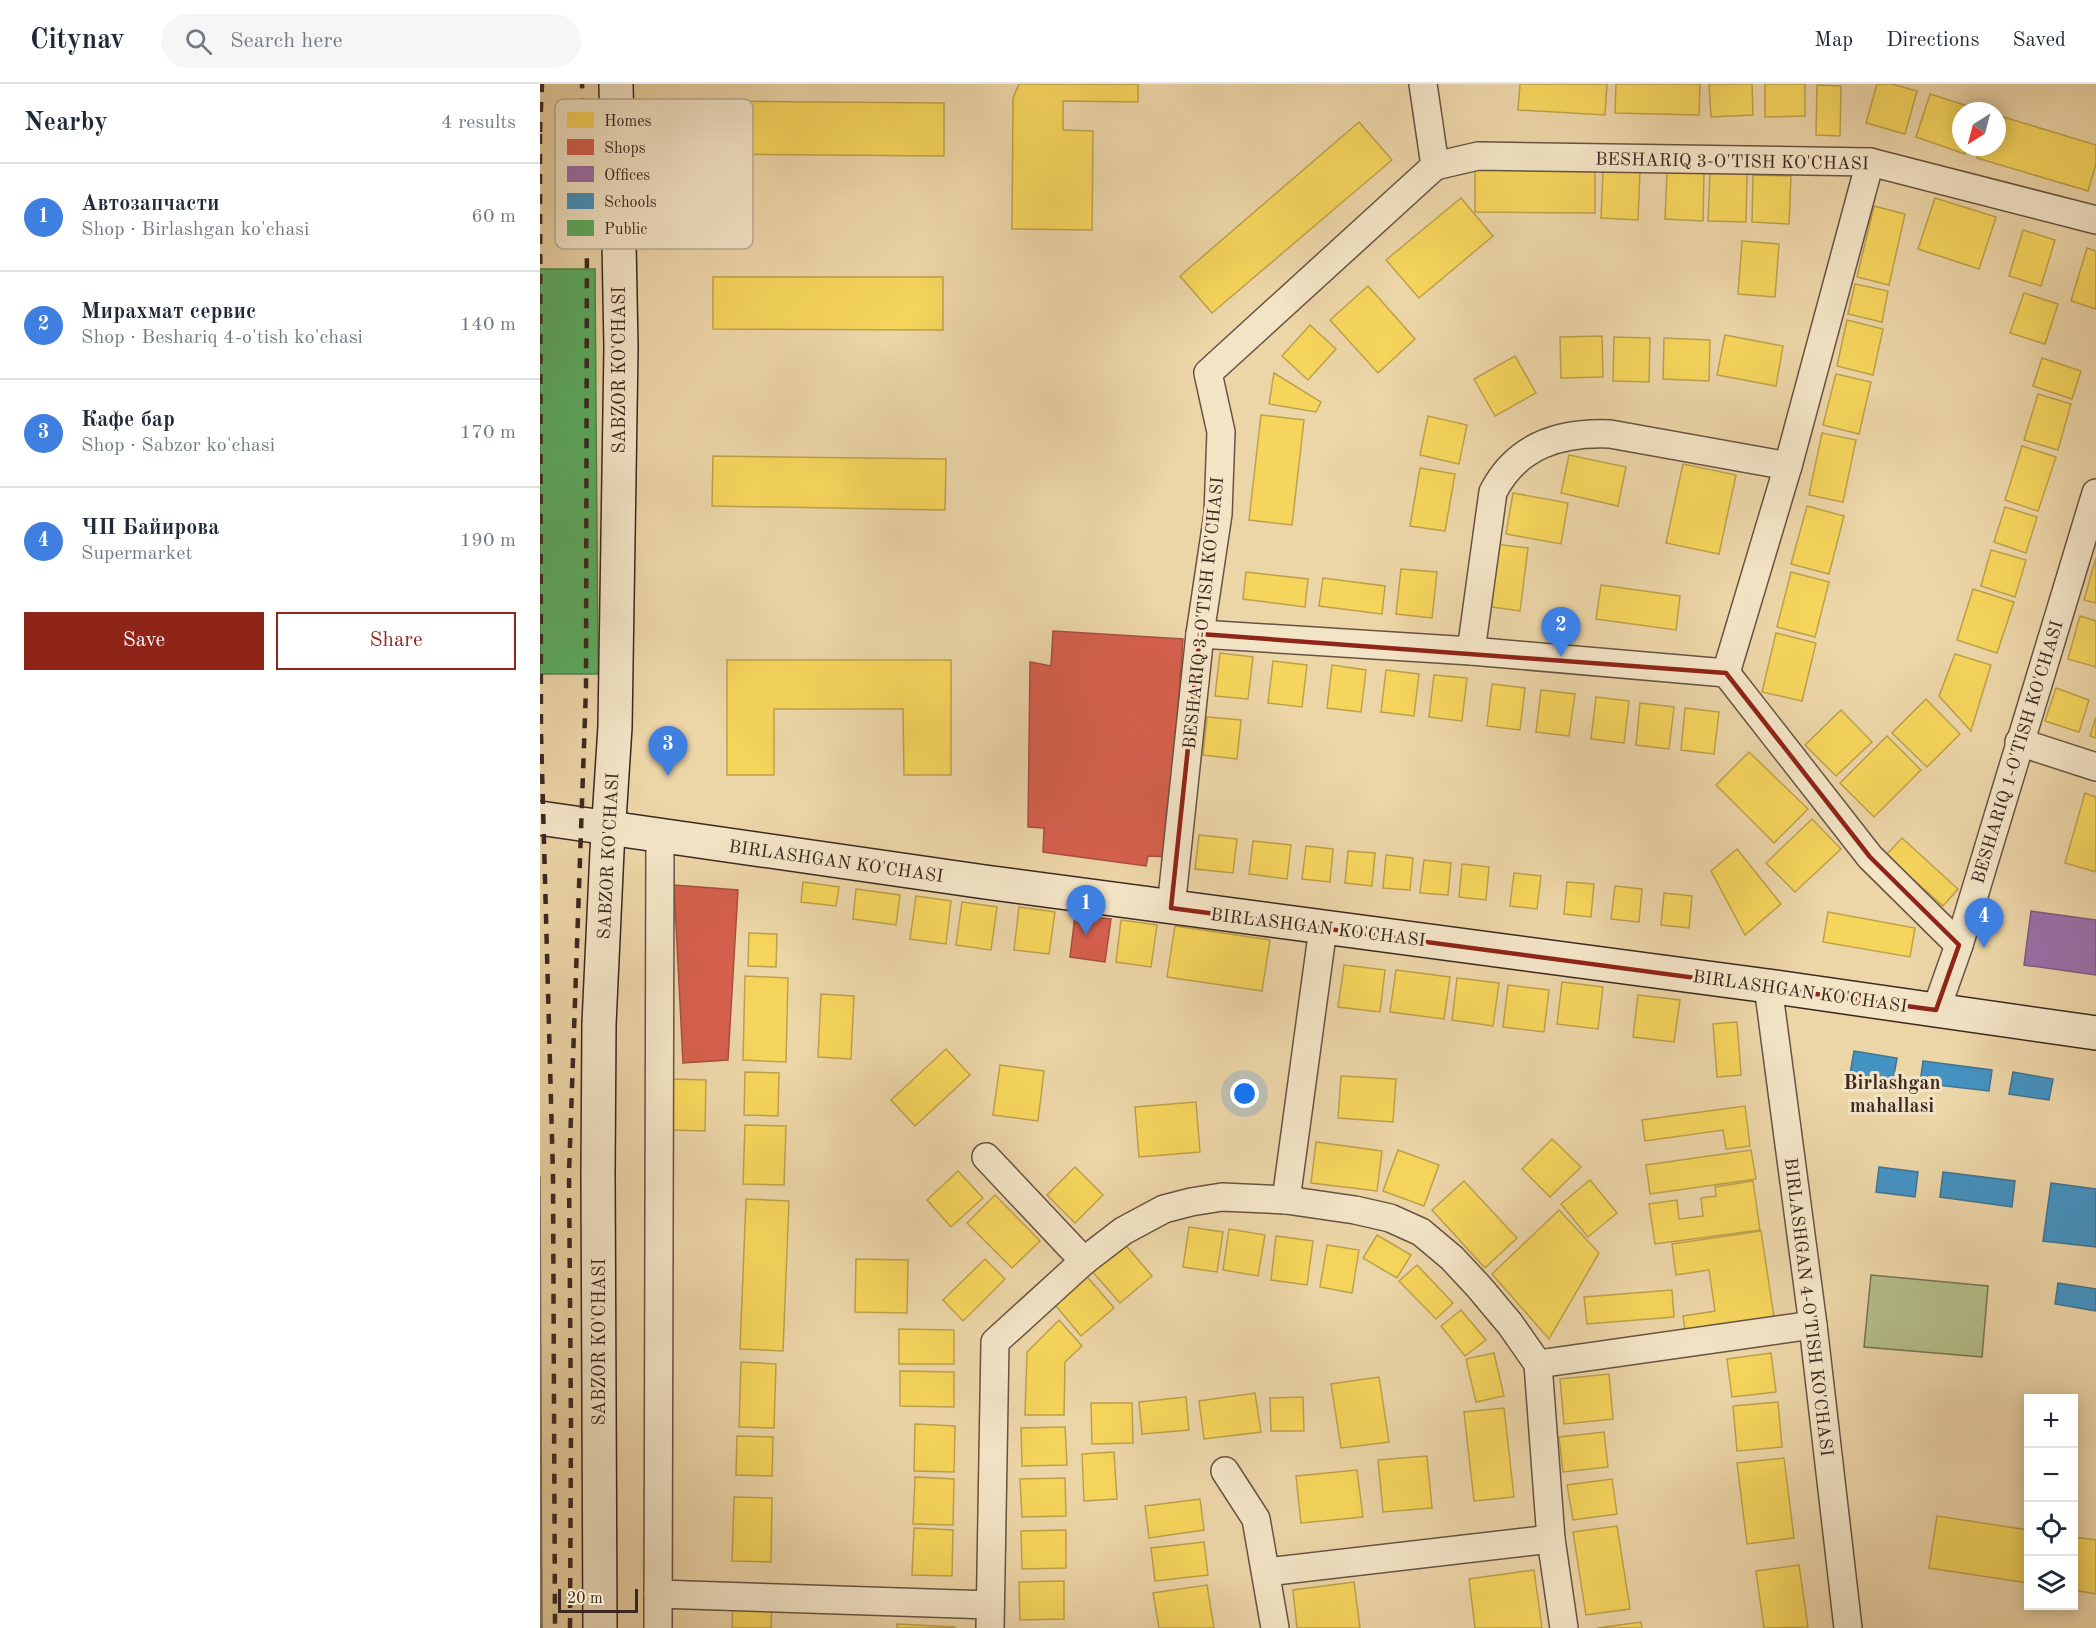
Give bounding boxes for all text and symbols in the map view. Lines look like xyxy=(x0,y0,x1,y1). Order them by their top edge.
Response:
search box xyxy=(161,14,581,68)
icon: search xyxy=(182,25,215,58)
text: Citynav xyxy=(30,27,125,55)
text: Search here xyxy=(230,30,343,52)
text: Map xyxy=(1814,30,1853,51)
text: Directions xyxy=(1886,30,1980,51)
text: Saved xyxy=(2013,30,2066,51)
legend xyxy=(555,99,753,249)
north arrow xyxy=(1952,102,2006,156)
text: Nearby xyxy=(24,110,108,136)
text: 4 results xyxy=(441,113,516,133)
text: Homes xyxy=(604,114,652,130)
text: Shops xyxy=(604,141,646,157)
street label: BESHARIQ 3-O'TISH KO'CHASI xyxy=(1595,151,1869,173)
text: Offices xyxy=(604,168,650,184)
text: Автозапчасти xyxy=(81,193,220,215)
text: Schools xyxy=(604,195,657,211)
text: 1 xyxy=(38,207,49,227)
text: 60 m xyxy=(471,207,516,227)
text: Shop · Birlashgan ko'chasi xyxy=(81,220,309,240)
text: Public xyxy=(604,222,647,238)
street label: SABZOR KO'CHASI xyxy=(611,286,629,454)
text: Мирахмат сервис xyxy=(81,301,256,323)
text: 2 xyxy=(38,315,49,335)
text: 140 m xyxy=(460,315,516,335)
text: Shop · Beshariq 4-o'tish ko'chasi xyxy=(81,328,363,348)
text: Кафе бар xyxy=(81,409,175,431)
text: 3 xyxy=(38,423,49,443)
text: 170 m xyxy=(460,423,516,443)
text: Shop · Sabzor ko'chasi xyxy=(81,436,275,456)
street label: BESHARIQ 3-O'TISH KO'CHASI xyxy=(1181,476,1227,750)
text: ЧП Байирова xyxy=(81,517,219,539)
text: 4 xyxy=(38,531,49,551)
text: 190 m xyxy=(460,531,516,551)
text: Supermarket xyxy=(81,544,192,564)
pin: 2 xyxy=(1542,608,1580,657)
button: Save xyxy=(24,612,264,670)
button: Share xyxy=(276,612,516,670)
street label: BESHARIQ 1-O'TISH KO'CHASI xyxy=(1969,619,2067,886)
pin: 3 xyxy=(648,726,688,776)
street label: SABZOR KO'CHASI xyxy=(596,772,622,940)
street label: BIRLASHGAN KO'CHASI xyxy=(727,838,944,886)
pin: 1 xyxy=(1066,886,1106,935)
pin: 4 xyxy=(1964,898,2004,948)
street label: BIRLASHGAN KO'CHASI xyxy=(1209,906,1426,950)
street label: BIRLASHGAN KO'CHASI xyxy=(1691,968,1908,1016)
district label: Birlashgan mahallasi xyxy=(1843,1074,1941,1117)
your location xyxy=(1230,1079,1259,1108)
street label: BIRLASHGAN 4-O'TISH KO'CHASI xyxy=(1781,1157,1835,1458)
street label: SABZOR KO'CHASI xyxy=(591,1258,609,1426)
map controls xyxy=(2024,1394,2078,1610)
button: + xyxy=(2024,1394,2078,1448)
button: − xyxy=(2024,1448,2078,1502)
button: locate xyxy=(2024,1502,2078,1556)
button: layers xyxy=(2024,1556,2078,1610)
scale bar xyxy=(558,1586,638,1614)
text: 20 m xyxy=(567,1591,603,1607)

